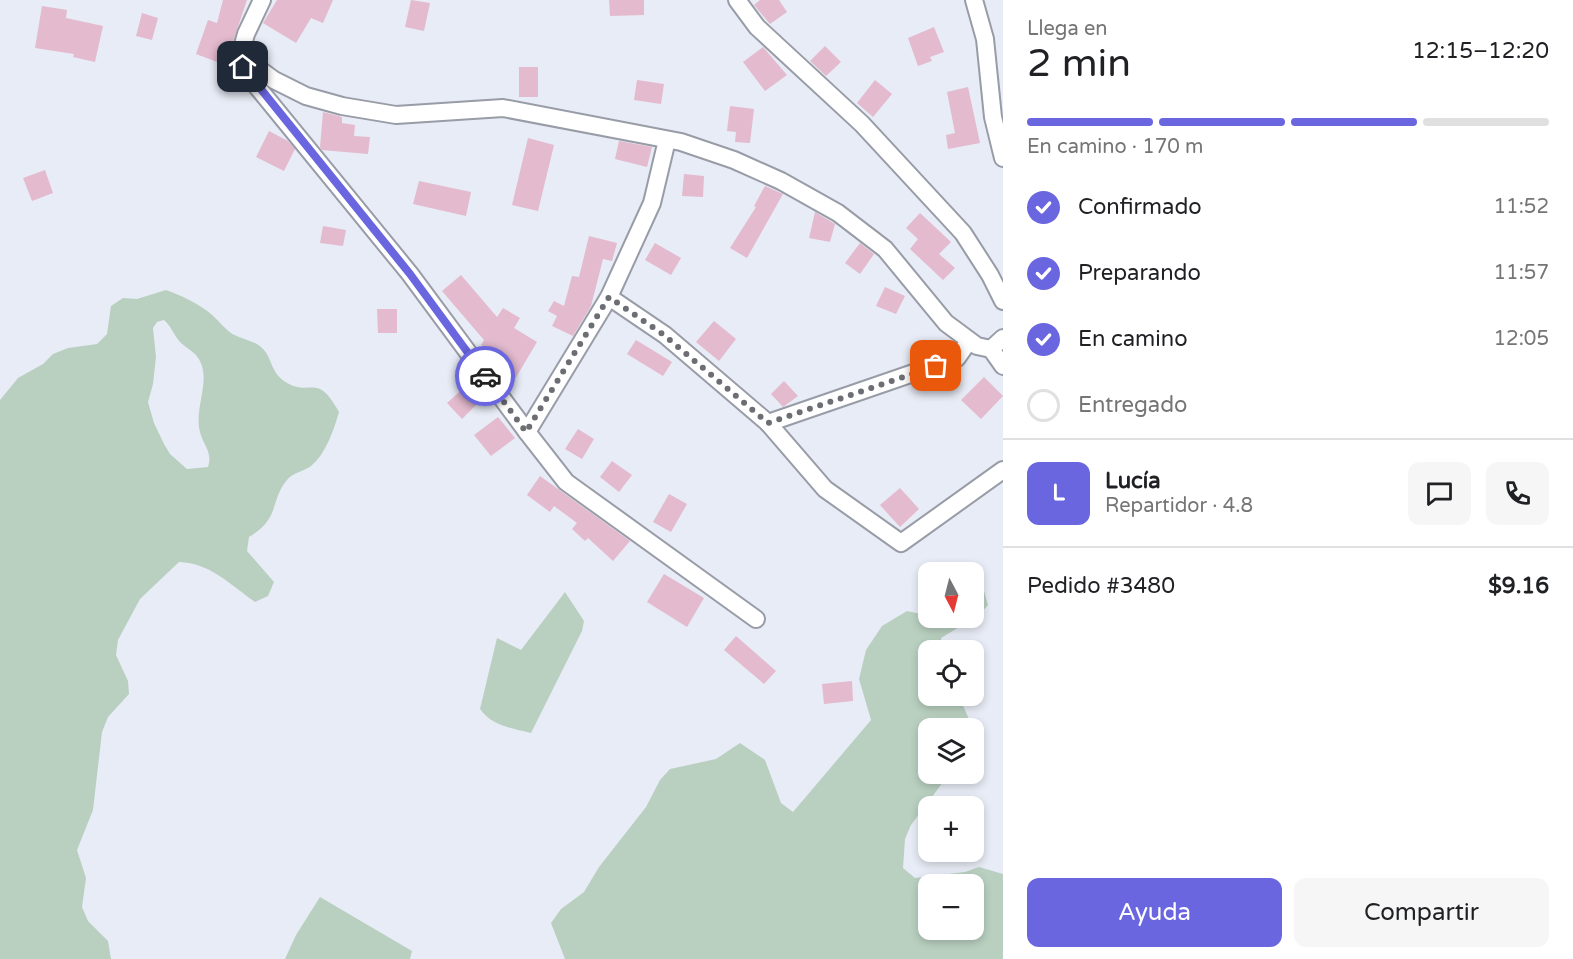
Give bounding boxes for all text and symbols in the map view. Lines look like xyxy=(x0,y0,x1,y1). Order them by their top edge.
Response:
text: Llega en xyxy=(1027,17,1107,41)
text: 12:15–12:20 xyxy=(1412,38,1549,64)
text: 2 min xyxy=(1027,40,1131,87)
pin xyxy=(217,41,268,92)
icon: home xyxy=(226,50,259,83)
text: En camino · 170 m xyxy=(1027,135,1203,159)
icon: check xyxy=(1027,191,1060,224)
text: Confirmado xyxy=(1078,194,1202,220)
text: 11:52 xyxy=(1494,195,1549,219)
icon: check xyxy=(1027,257,1060,290)
text: Preparando xyxy=(1078,260,1201,286)
text: 11:57 xyxy=(1494,261,1549,285)
icon: check xyxy=(1027,323,1060,356)
text: En camino xyxy=(1078,326,1188,352)
text: 12:05 xyxy=(1494,327,1549,351)
pin xyxy=(910,340,961,391)
courier xyxy=(455,346,515,406)
icon: bag xyxy=(919,349,952,382)
icon: car xyxy=(469,360,502,393)
text: Entregado xyxy=(1078,392,1187,418)
button: chat xyxy=(1408,462,1471,525)
button: phone xyxy=(1486,462,1549,525)
text: Lucía xyxy=(1105,468,1161,494)
text: L xyxy=(1052,480,1065,506)
text: Repartidor · 4.8 xyxy=(1105,494,1253,518)
north arrow xyxy=(918,562,984,628)
map controls xyxy=(918,562,984,940)
text: Pedido #3480 xyxy=(1027,573,1175,599)
text: $9.16 xyxy=(1488,573,1549,599)
button: locate xyxy=(918,640,984,706)
button: layers xyxy=(918,718,984,784)
button: + xyxy=(918,796,984,862)
button: − xyxy=(918,874,984,940)
button: Ayuda xyxy=(1027,878,1282,947)
button: Compartir xyxy=(1294,878,1549,947)

